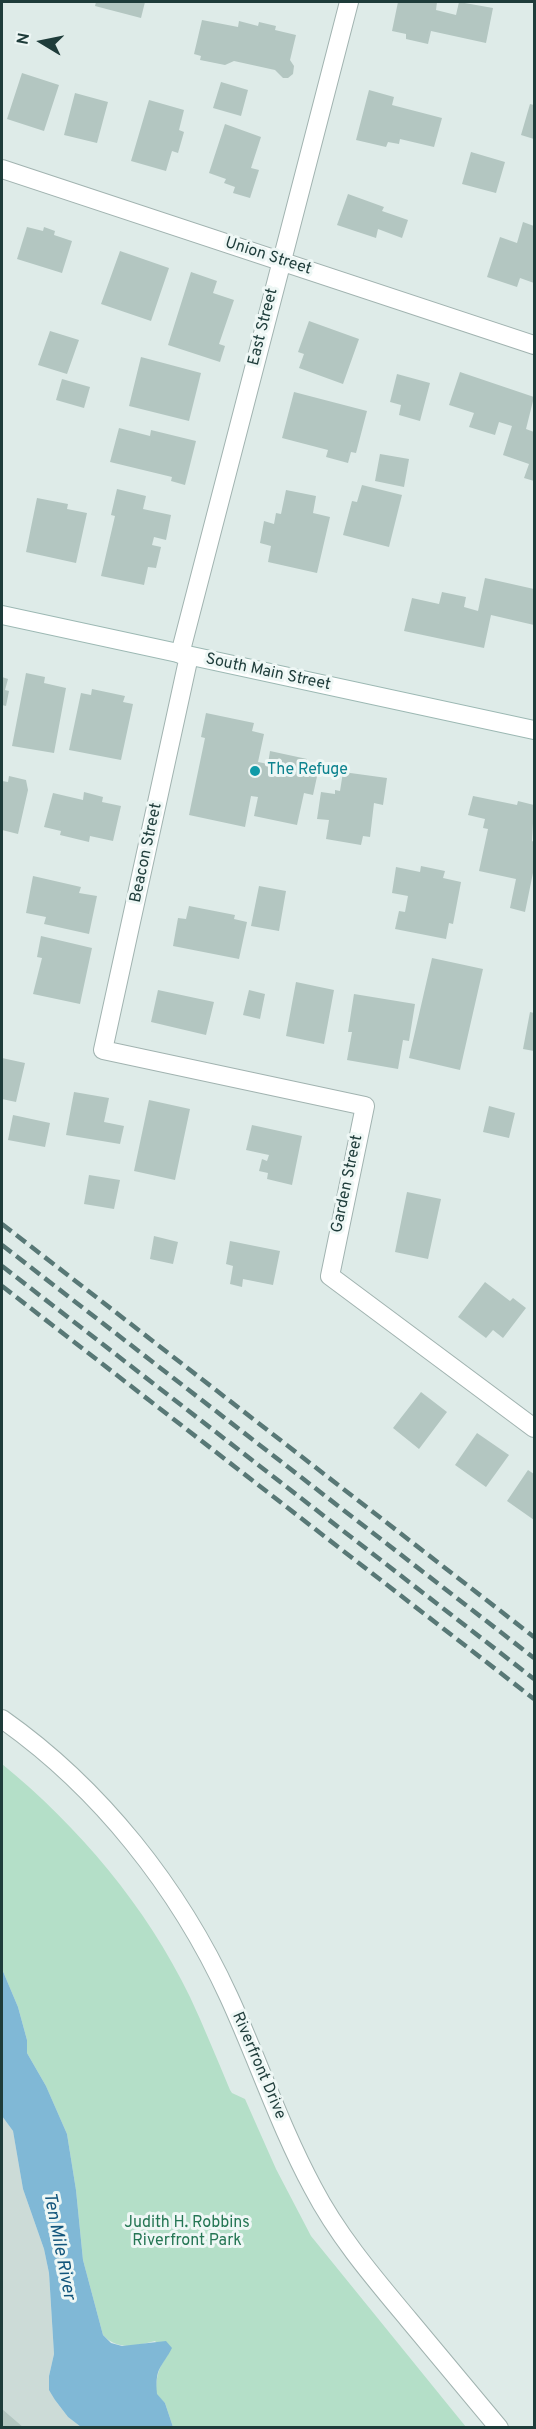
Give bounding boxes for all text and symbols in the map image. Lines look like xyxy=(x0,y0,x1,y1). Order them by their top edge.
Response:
north arrow xyxy=(12,12,72,72)
text: N xyxy=(13,31,35,46)
street label: Union Street xyxy=(222,234,314,280)
street label: East Street xyxy=(245,286,283,368)
street label: South Main Street xyxy=(204,650,332,696)
place label: The Refuge xyxy=(267,761,348,781)
marker: The Refuge xyxy=(248,764,262,778)
street label: Beacon Street xyxy=(127,801,167,905)
street label: Garden Street xyxy=(328,1133,368,1235)
street label: Riverfront Drive xyxy=(227,2010,289,2122)
water label: Ten Mile River xyxy=(37,2190,79,2302)
park label: Judith H. Robbins Riverfront Park xyxy=(124,2214,250,2252)

